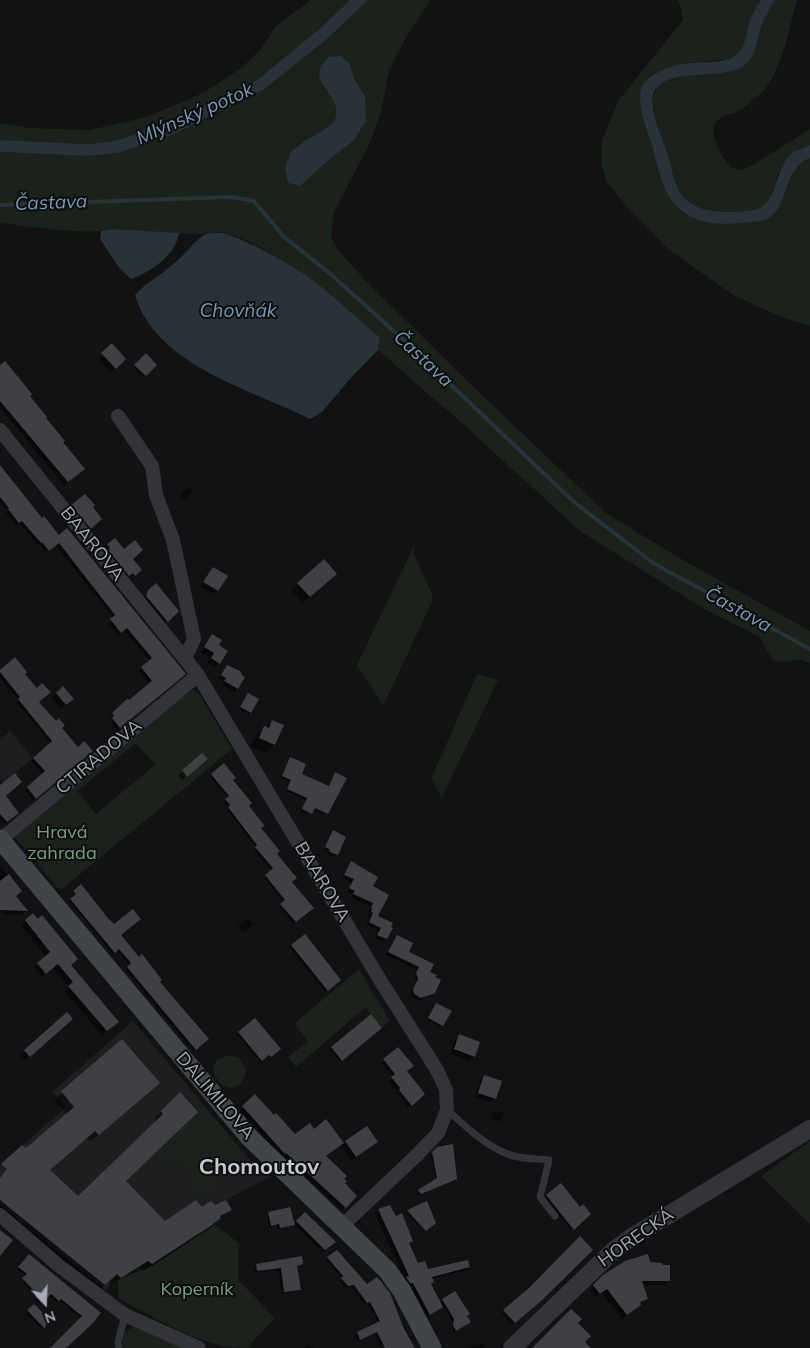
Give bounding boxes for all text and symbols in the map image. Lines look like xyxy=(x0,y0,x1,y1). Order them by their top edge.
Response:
water label: Mlýnský potok xyxy=(133,78,257,150)
water label: Častava xyxy=(14,190,88,216)
water label: Chovňák xyxy=(199,300,277,322)
water label: Častava xyxy=(389,326,457,392)
street label: BAAROVA xyxy=(55,502,129,586)
water label: Častava xyxy=(701,582,775,638)
street label: CTIRADOVA xyxy=(52,715,146,799)
park label: Hravá zahrada xyxy=(27,822,97,864)
street label: BAAROVA xyxy=(290,838,354,926)
street label: DALIMILOVA xyxy=(171,1048,259,1144)
district label: Chomoutov xyxy=(199,1154,319,1180)
street label: HORECKÁ xyxy=(594,1204,678,1272)
north arrow xyxy=(20,1278,70,1328)
park label: Koperník xyxy=(161,1279,233,1301)
text: N xyxy=(42,1307,58,1327)

